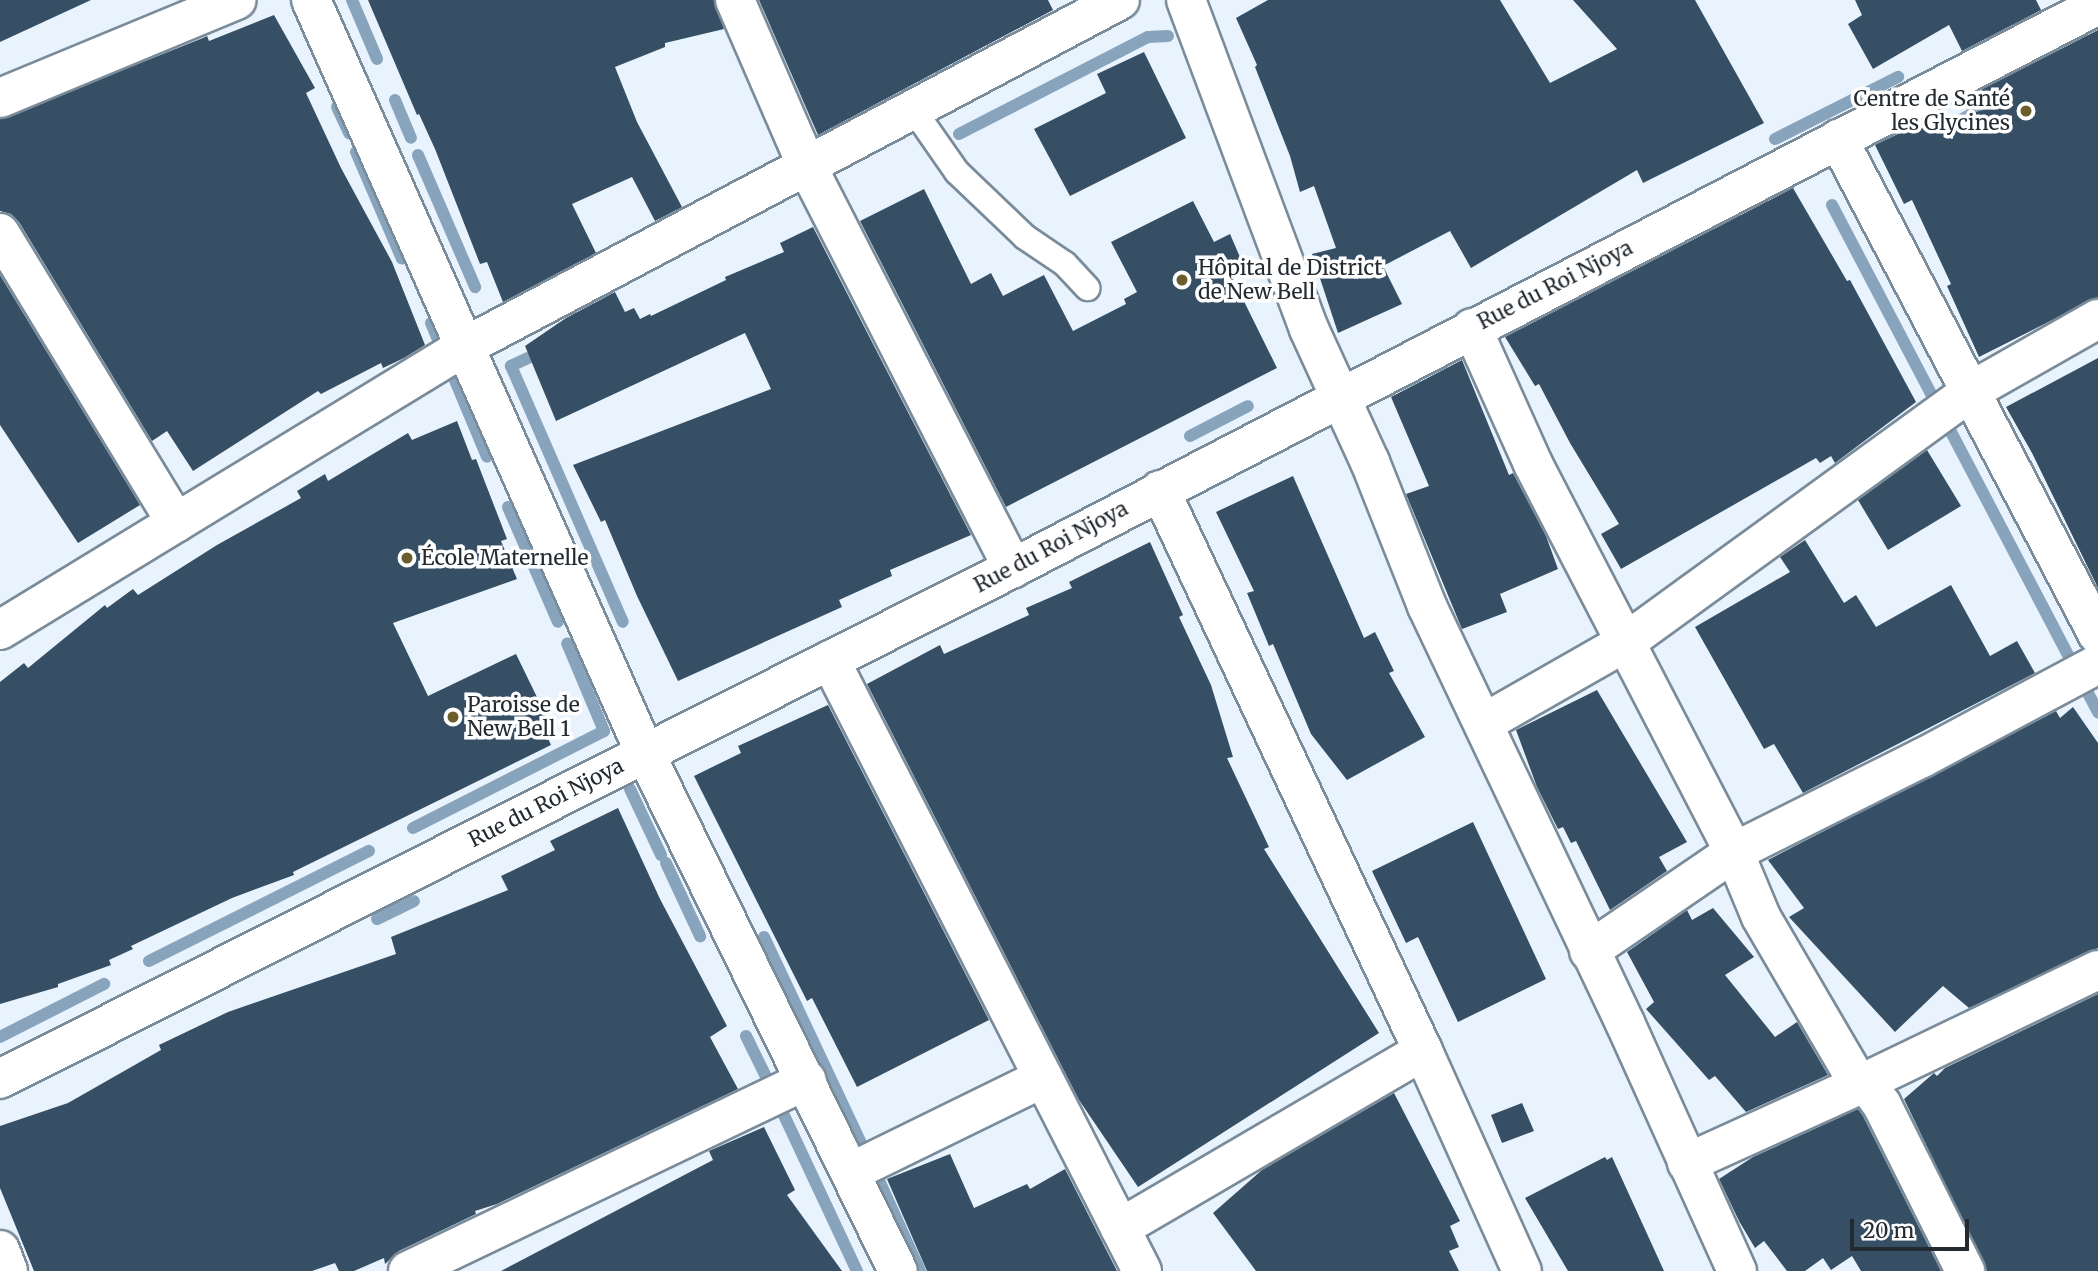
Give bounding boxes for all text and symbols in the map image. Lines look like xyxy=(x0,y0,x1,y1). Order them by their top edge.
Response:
place label: Centre de Santé les Glycines xyxy=(1854,86,2010,136)
marker: Centre de Santé les Glycines xyxy=(2016,101,2036,121)
street label: Rue du Roi Njoya xyxy=(1473,235,1637,335)
place label: Hôpital de District de New Bell xyxy=(1198,255,1382,305)
marker: Hôpital de District de New Bell xyxy=(1172,270,1192,290)
street label: Rue du Roi Njoya xyxy=(970,496,1132,598)
place label: École Maternelle xyxy=(421,545,588,571)
marker: École Maternelle xyxy=(399,550,415,566)
place label: Paroisse de New Bell 1 xyxy=(467,692,580,742)
marker: Paroisse de New Bell 1 xyxy=(445,709,461,725)
street label: Rue du Roi Njoya xyxy=(464,753,628,853)
scale bar xyxy=(1853,1204,1972,1248)
text: 20 m xyxy=(1863,1217,1914,1244)

